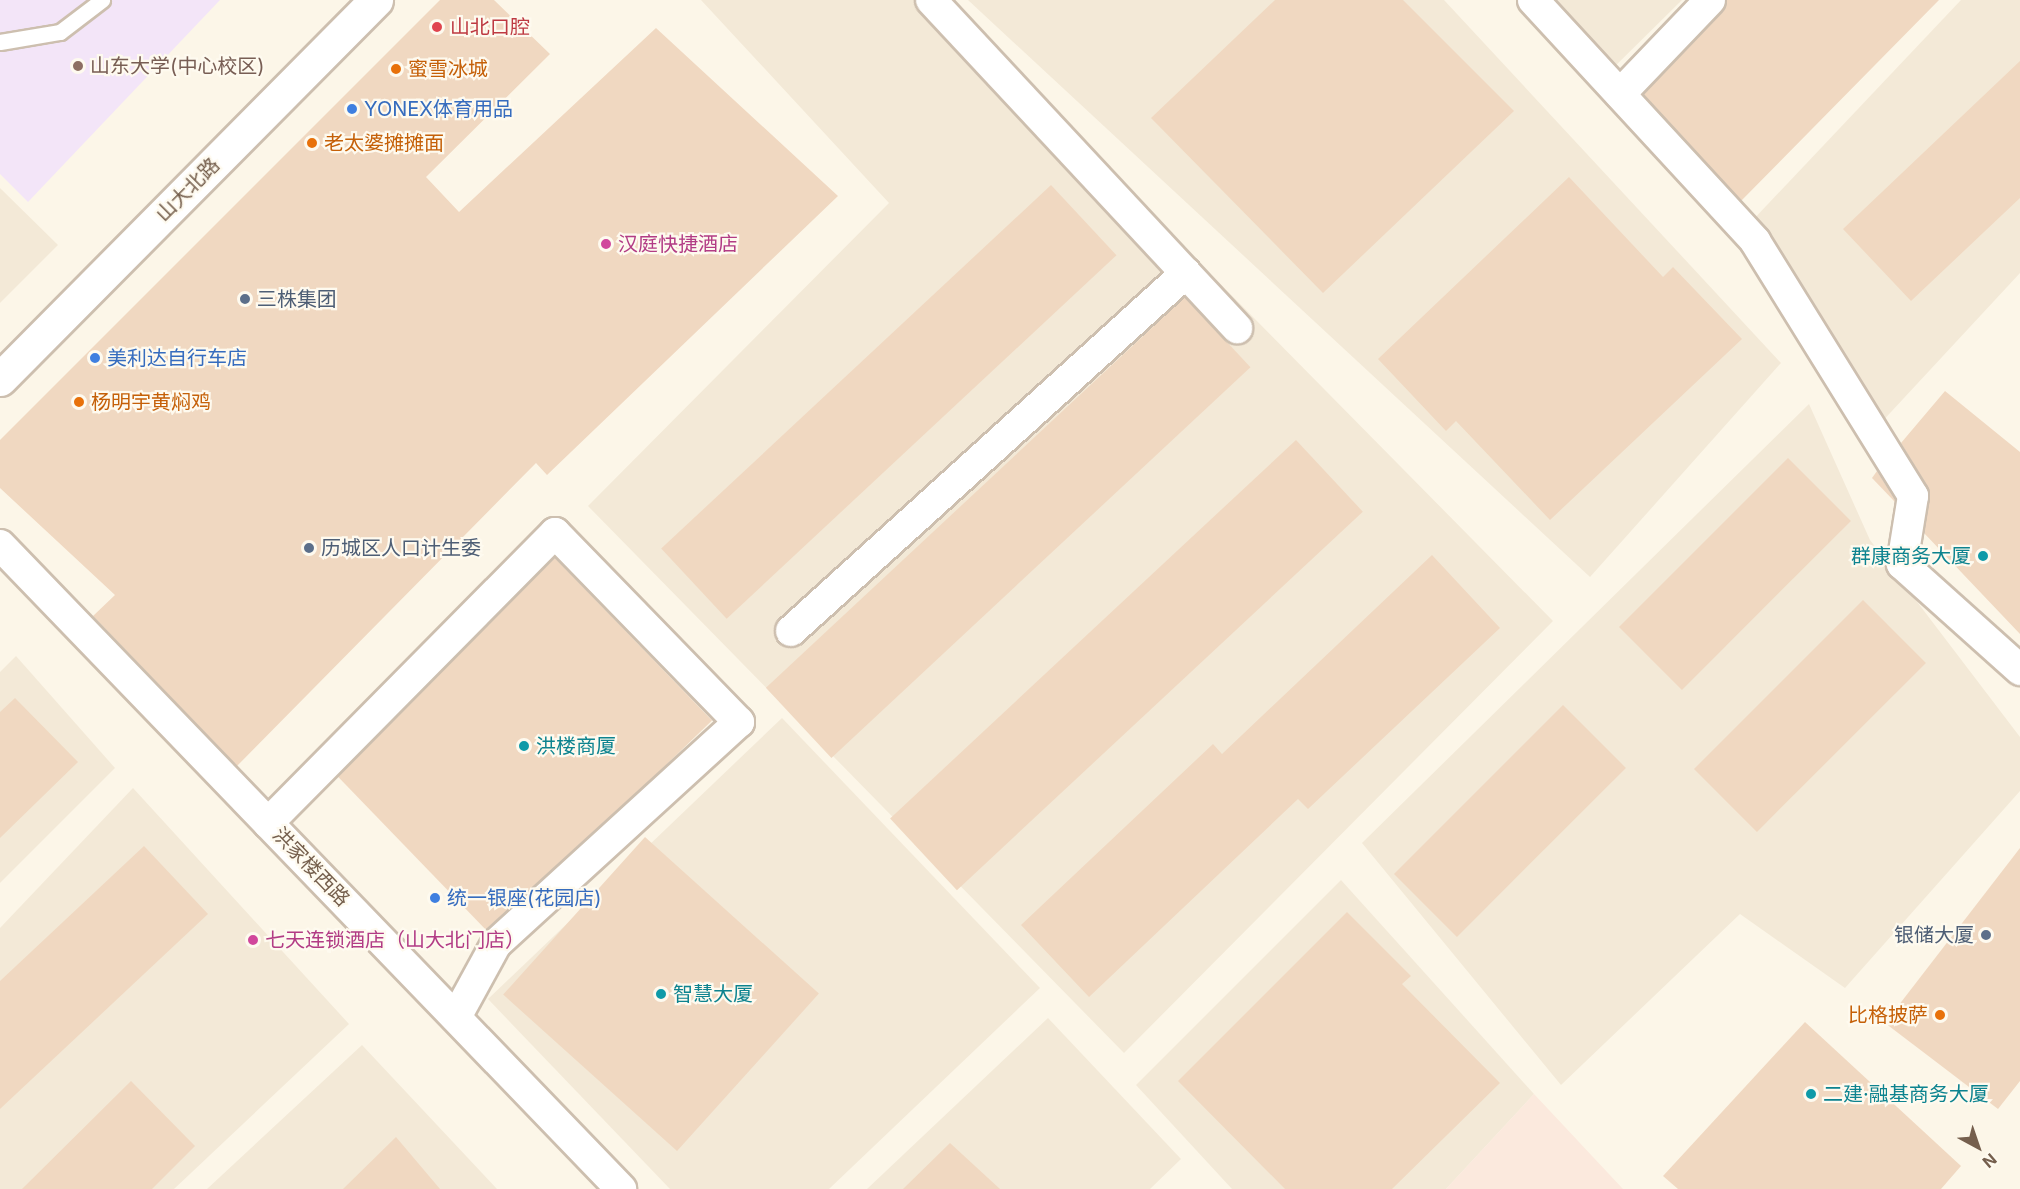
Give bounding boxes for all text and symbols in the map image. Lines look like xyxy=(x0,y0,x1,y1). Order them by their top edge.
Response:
place label: 山北口腔 xyxy=(450,15,530,39)
marker: 山北口腔 xyxy=(428,18,446,36)
place label: 山东大学(中心校区) xyxy=(90,54,265,78)
place label: 蜜雪冰城 xyxy=(408,57,488,81)
marker: 山东大学(中心校区) xyxy=(71,59,85,73)
marker: 蜜雪冰城 xyxy=(389,62,403,76)
place label: YONEX体育用品 xyxy=(364,97,513,121)
marker: YONEX体育用品 xyxy=(345,102,359,116)
place label: 老太婆摊摊面 xyxy=(324,131,444,155)
marker: 老太婆摊摊面 xyxy=(305,136,319,150)
street label: 山大北路 xyxy=(151,153,225,227)
place label: 汉庭快捷酒店 xyxy=(618,232,738,256)
marker: 汉庭快捷酒店 xyxy=(599,237,613,251)
place label: 三株集团 xyxy=(257,287,337,311)
marker: 三株集团 xyxy=(238,292,252,306)
place label: 美利达自行车店 xyxy=(107,346,247,370)
marker: 美利达自行车店 xyxy=(88,351,102,365)
place label: 杨明宇黄焖鸡 xyxy=(91,390,211,414)
marker: 杨明宇黄焖鸡 xyxy=(72,395,86,409)
place label: 历城区人口计生委 xyxy=(321,536,481,560)
marker: 历城区人口计生委 xyxy=(302,541,316,555)
place label: 群康商务大厦 xyxy=(1851,544,1971,568)
marker: 群康商务大厦 xyxy=(1976,549,1990,563)
place label: 洪楼商厦 xyxy=(536,734,616,758)
marker: 洪楼商厦 xyxy=(517,739,531,753)
street label: 洪家楼西路 xyxy=(268,823,354,911)
place label: 统一银座(花园店) xyxy=(447,886,602,910)
marker: 统一银座(花园店) xyxy=(428,891,442,905)
place label: 银储大厦 xyxy=(1894,923,1974,947)
place label: 七天连锁酒店（山大北门店） xyxy=(265,928,525,952)
marker: 银储大厦 xyxy=(1979,928,1993,942)
marker: 七天连锁酒店（山大北门店） xyxy=(246,933,260,947)
place label: 智慧大厦 xyxy=(673,982,753,1006)
marker: 智慧大厦 xyxy=(654,987,668,1001)
place label: 比格披萨 xyxy=(1848,1003,1928,1027)
marker: 比格披萨 xyxy=(1933,1008,1947,1022)
place label: 二建·融基商务大厦 xyxy=(1823,1082,1989,1106)
marker: 二建·融基商务大厦 xyxy=(1804,1087,1818,1101)
north arrow xyxy=(1948,1117,2008,1177)
text: N xyxy=(1978,1149,2001,1172)

